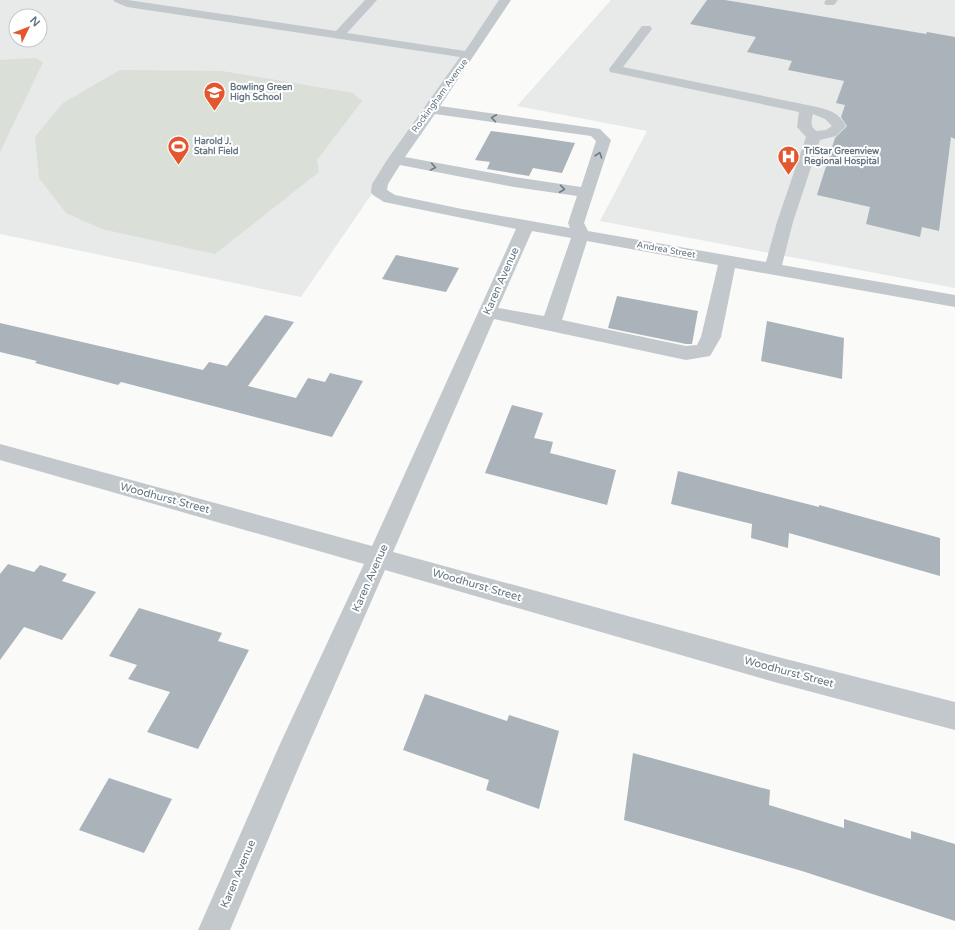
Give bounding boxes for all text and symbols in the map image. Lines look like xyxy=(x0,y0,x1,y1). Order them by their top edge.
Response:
north arrow xyxy=(8,8,48,48)
text: N xyxy=(27,14,43,29)
street label: Rockingham Avenue xyxy=(410,57,470,135)
school or university icon: Bowling Green High School xyxy=(201,79,227,112)
place label: Bowling Green High School xyxy=(230,82,293,103)
one-way arrow xyxy=(491,114,497,123)
sports icon: Harold J. Stahl Field xyxy=(165,133,191,166)
place label: Harold J. Stahl Field xyxy=(194,136,239,157)
hospital icon: TriStar Greenview Regional Hospital xyxy=(776,143,802,176)
place label: TriStar Greenview Regional Hospital xyxy=(803,146,880,167)
one-way arrow xyxy=(594,152,603,159)
one-way arrow xyxy=(430,162,437,171)
one-way arrow xyxy=(558,184,565,193)
street label: Andrea Street xyxy=(636,239,697,261)
street label: Karen Avenue xyxy=(480,245,522,317)
street label: Woodhurst Street xyxy=(119,480,211,516)
street label: Karen Avenue xyxy=(349,542,391,614)
street label: Woodhurst Street xyxy=(431,566,523,604)
street label: Woodhurst Street xyxy=(743,654,835,690)
street label: Karen Avenue xyxy=(218,838,258,910)

